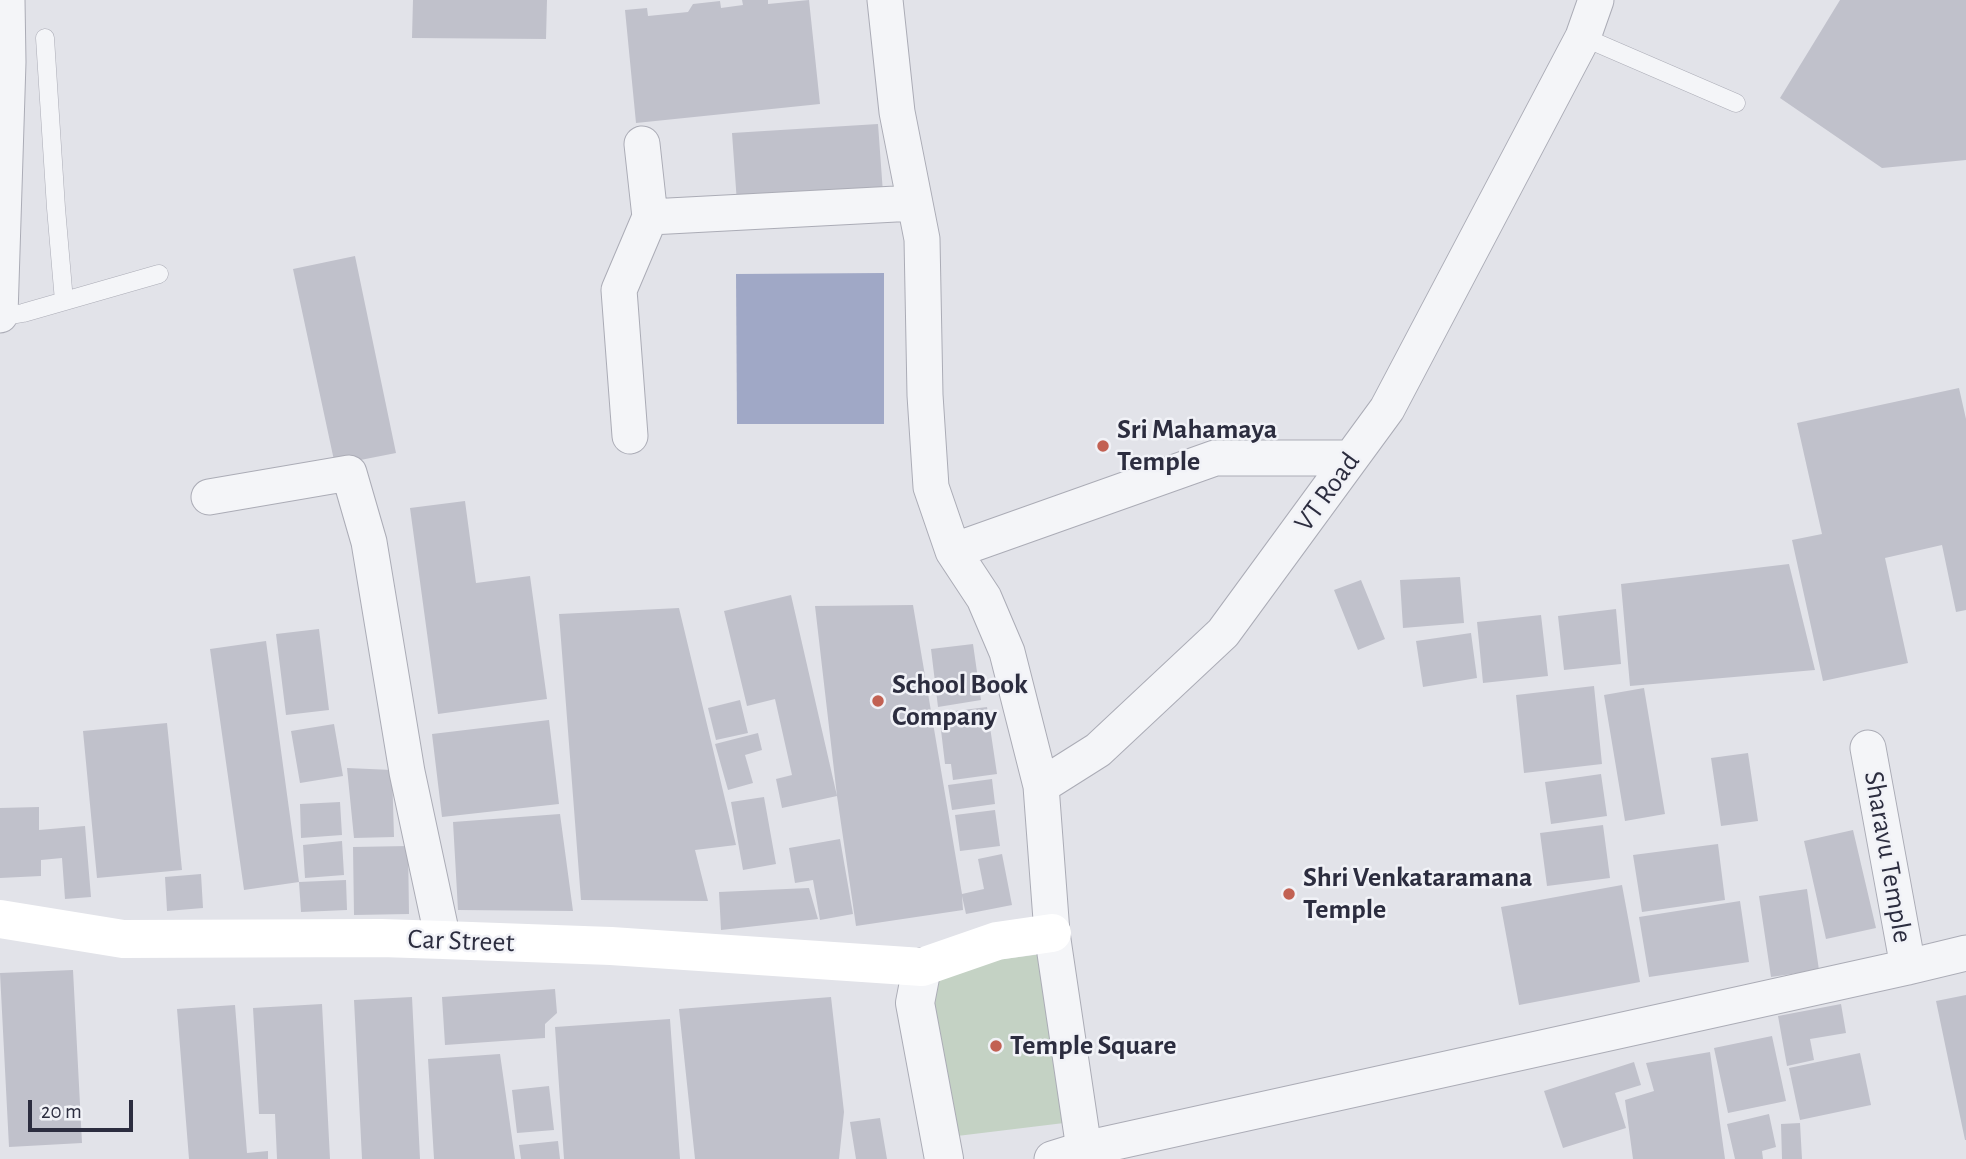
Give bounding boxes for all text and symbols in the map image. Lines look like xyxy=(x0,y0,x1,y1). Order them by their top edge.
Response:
place label: Sri Mahamaya Temple xyxy=(1117,413,1277,479)
marker: Sri Mahamaya Temple xyxy=(1095,438,1111,454)
street label: VT Road xyxy=(1287,446,1367,538)
place label: School Book Company xyxy=(892,668,1028,734)
marker: School Book Company xyxy=(870,693,886,709)
street label: Sharavu Temple xyxy=(1856,769,1920,945)
place label: Shri Venkataramana Temple xyxy=(1303,861,1533,927)
marker: Shri Venkataramana Temple xyxy=(1281,886,1297,902)
street label: Car Street xyxy=(407,922,515,960)
place label: Temple Square xyxy=(1010,1029,1176,1063)
marker: Temple Square xyxy=(988,1038,1004,1054)
scale bar xyxy=(32,1086,136,1130)
text: 20 m xyxy=(41,1101,82,1122)

